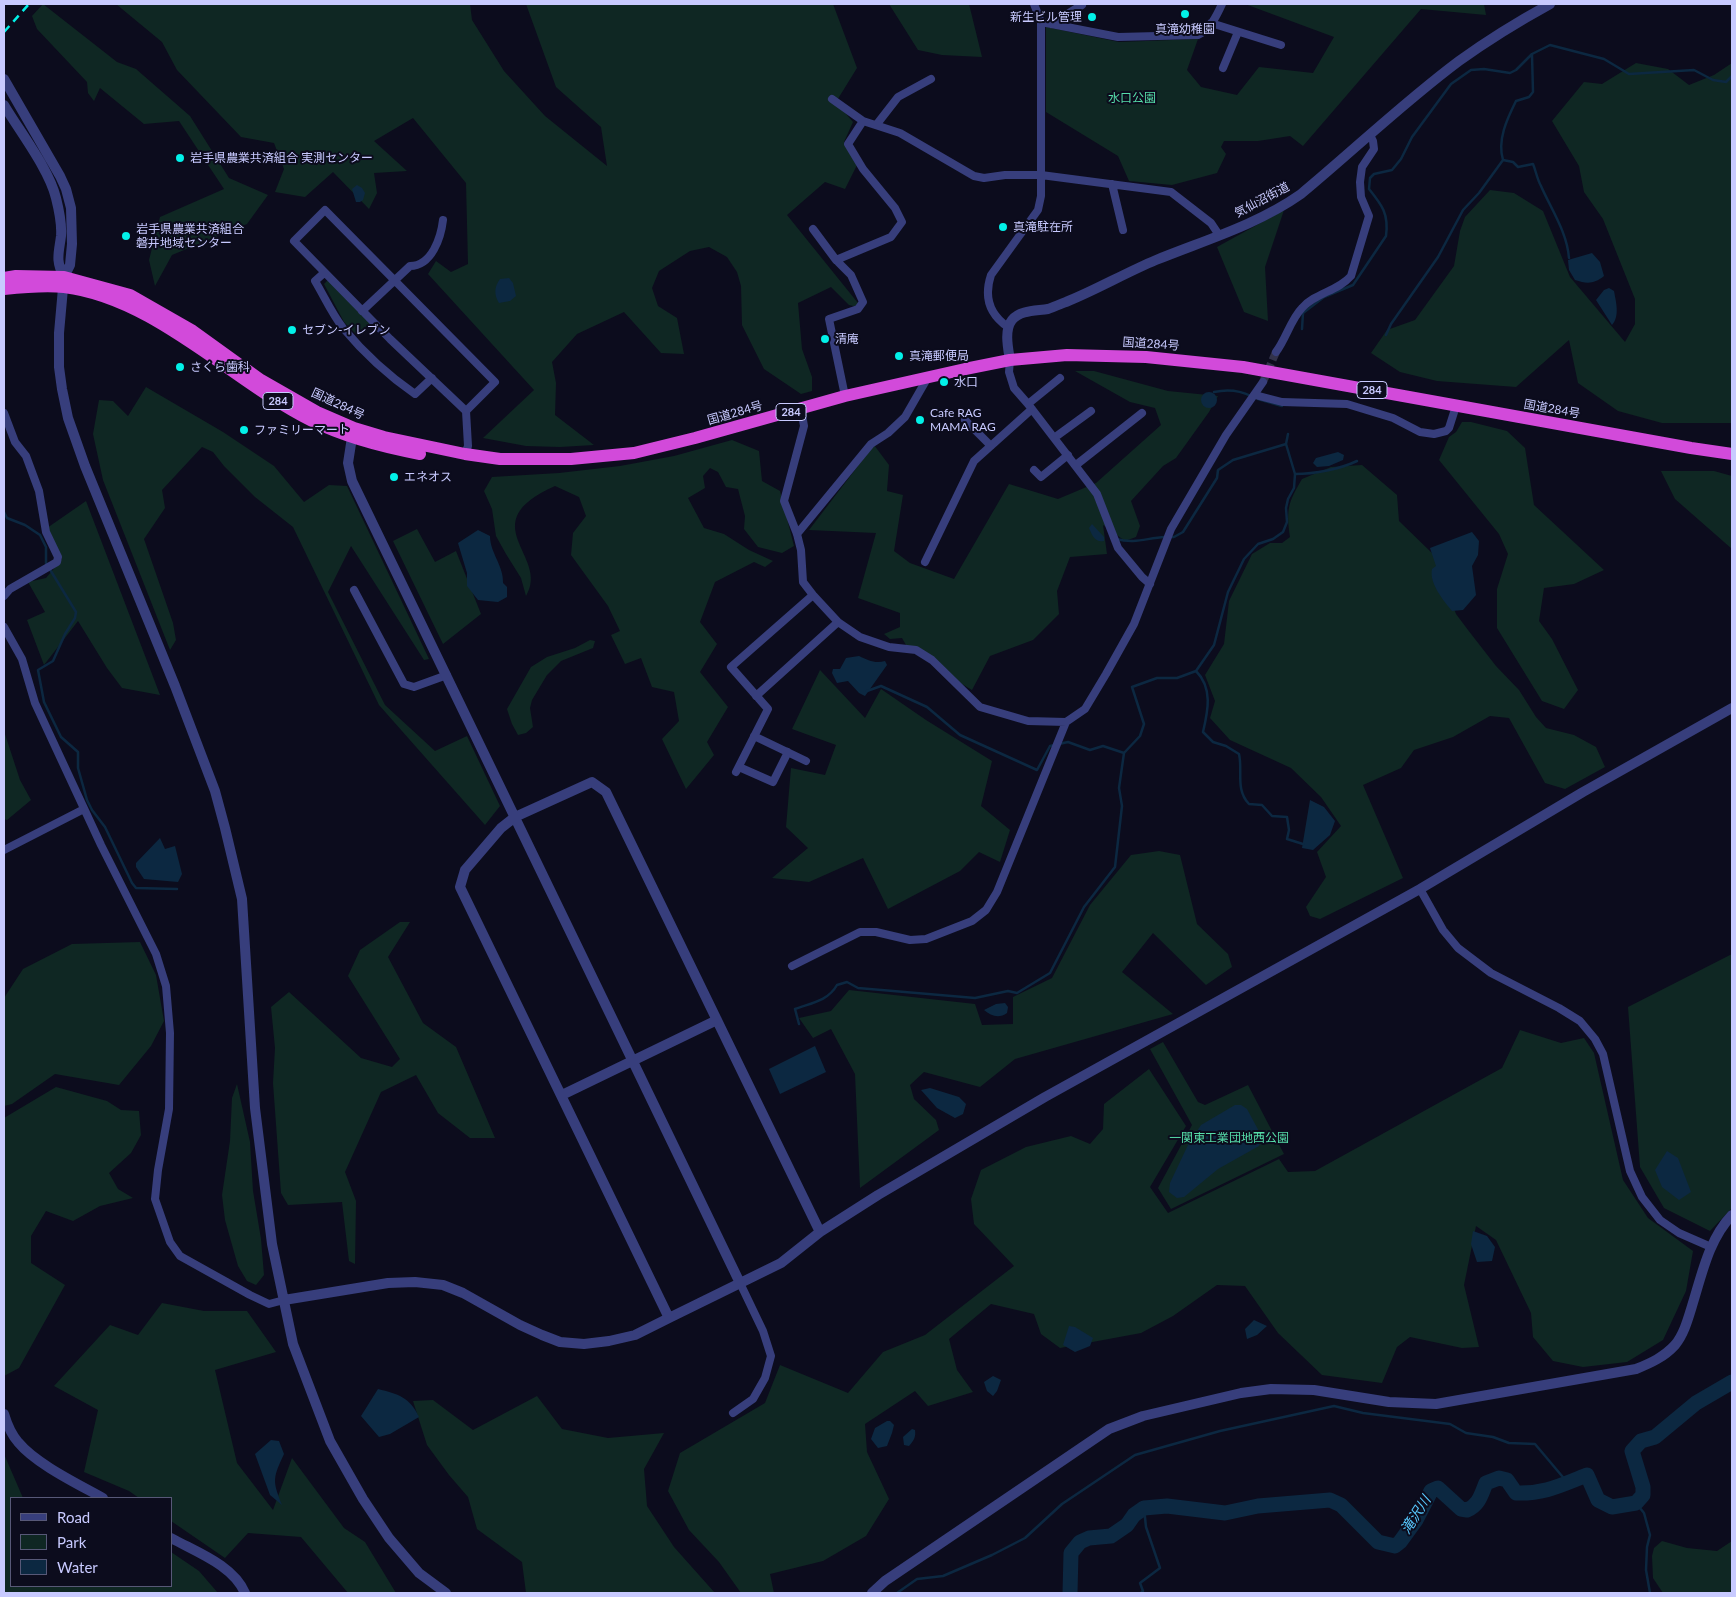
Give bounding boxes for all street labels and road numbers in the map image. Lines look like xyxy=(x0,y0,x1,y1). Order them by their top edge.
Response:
street label: 気仙沼街道 xyxy=(1232,180,1292,220)
street label: 国道284号 xyxy=(1122,335,1180,353)
road number: 284 xyxy=(1357,382,1387,398)
street label: 国道284号 xyxy=(309,385,367,423)
road number: 284 xyxy=(263,392,293,410)
street label: 国道284号 xyxy=(1523,397,1581,421)
street label: 国道284号 xyxy=(706,398,764,428)
road number: 284 xyxy=(776,404,806,421)

